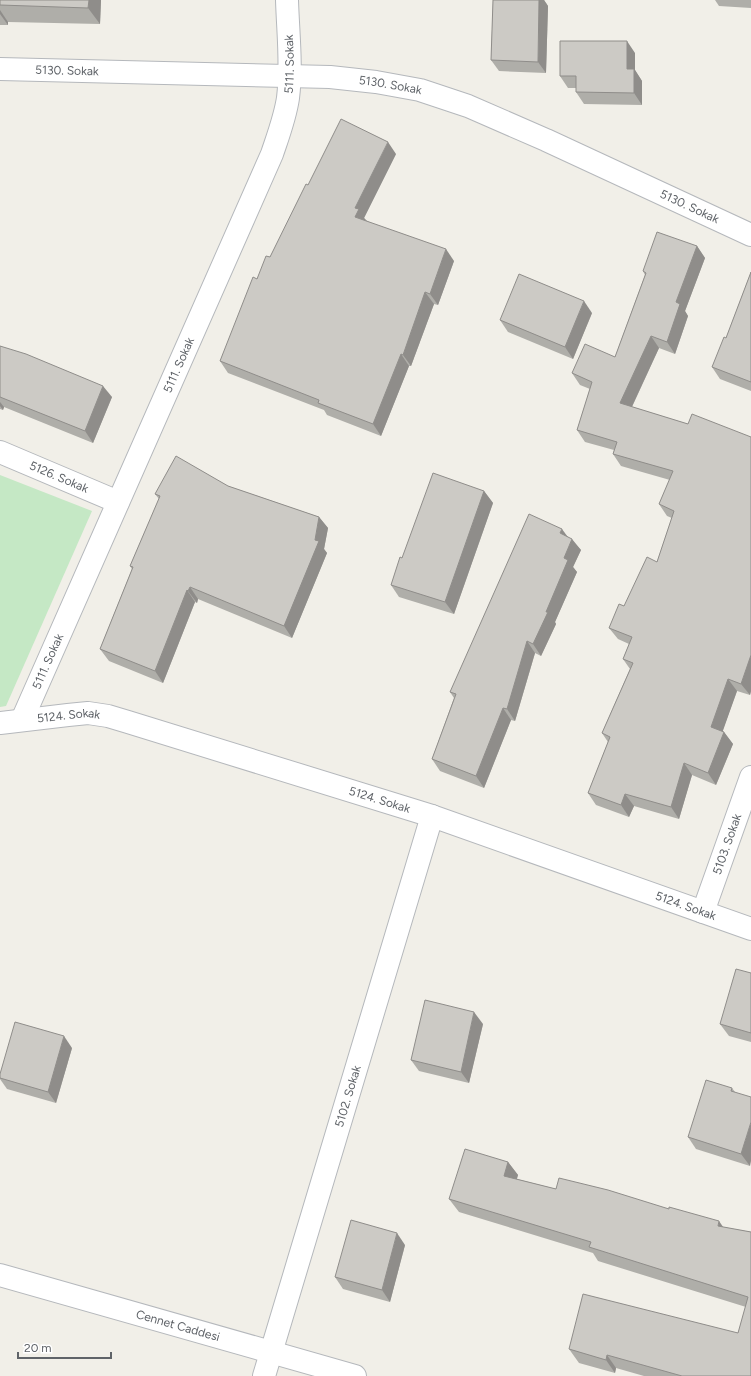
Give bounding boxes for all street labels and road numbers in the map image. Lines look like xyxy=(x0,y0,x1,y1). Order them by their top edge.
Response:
street label: 5111. Sokak xyxy=(282,34,297,94)
street label: 5130. Sokak xyxy=(35,63,99,78)
street label: 5130. Sokak xyxy=(358,73,423,97)
street label: 5130. Sokak xyxy=(658,187,722,226)
street label: 5111. Sokak xyxy=(160,335,197,395)
street label: 5126. Sokak xyxy=(27,458,91,496)
street label: 5111. Sokak xyxy=(29,631,66,691)
street label: 5124. Sokak xyxy=(36,706,101,726)
street label: 5124. Sokak xyxy=(347,784,412,816)
street label: 5103. Sokak xyxy=(710,812,744,876)
street label: 5124. Sokak xyxy=(653,889,718,923)
street label: 5102. Sokak xyxy=(332,1064,364,1129)
street label: Cennet Caddesi xyxy=(134,1307,221,1344)

